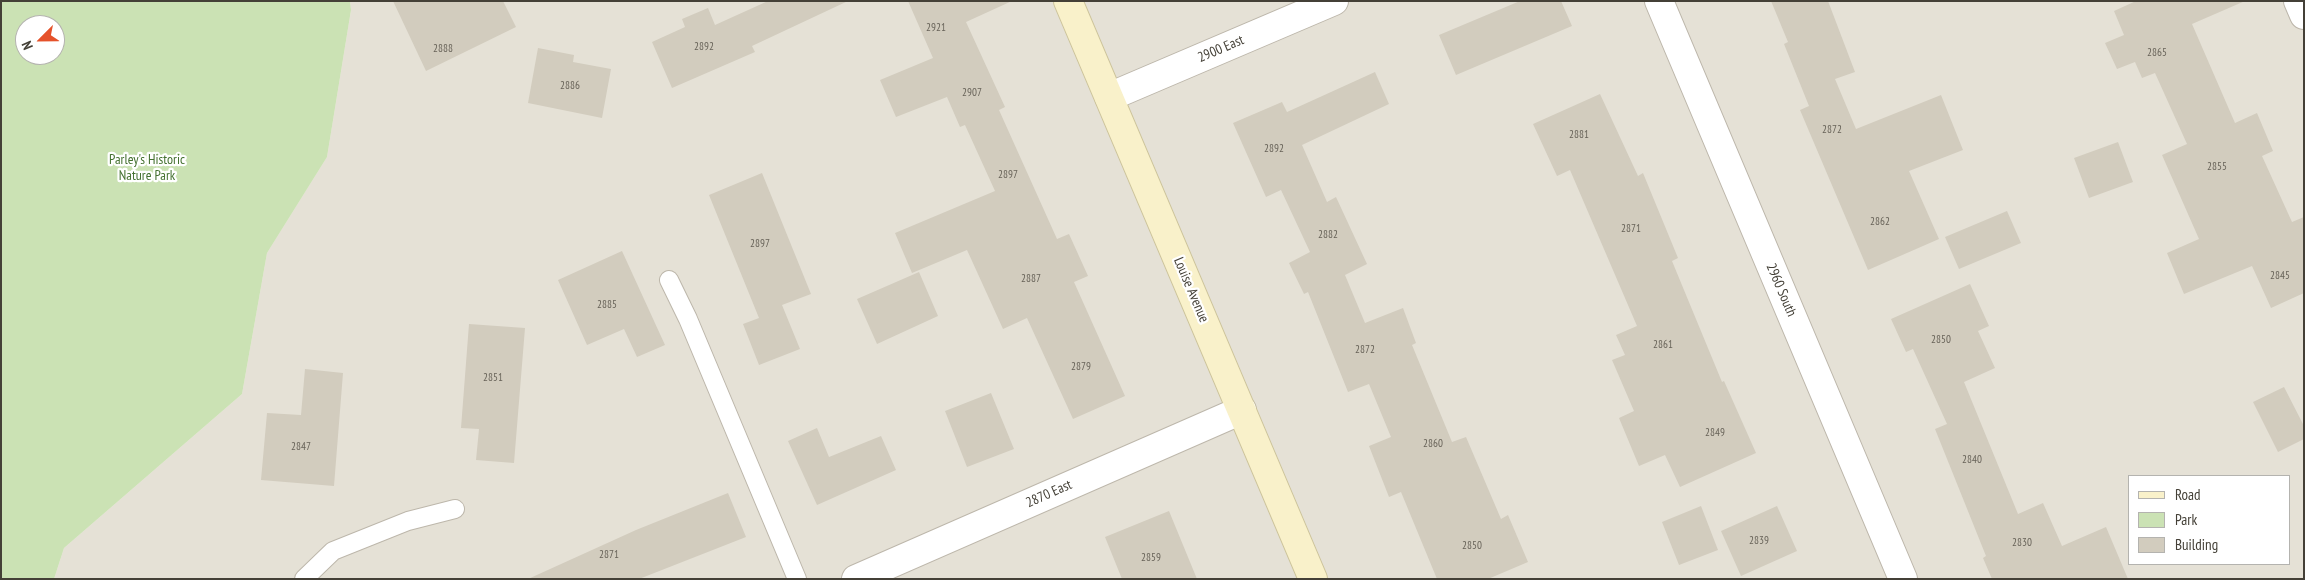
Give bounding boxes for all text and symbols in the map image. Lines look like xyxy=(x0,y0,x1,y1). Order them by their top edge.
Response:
north arrow xyxy=(15,15,65,65)
house number: 2921 xyxy=(926,21,946,35)
street label: 2900 East xyxy=(1195,32,1247,66)
text: N xyxy=(17,38,37,52)
house number: 2892 xyxy=(694,40,714,54)
house number: 2888 xyxy=(433,42,453,56)
house number: 2865 xyxy=(2147,46,2167,60)
house number: 2886 xyxy=(560,79,580,93)
house number: 2907 xyxy=(962,86,982,100)
house number: 2872 xyxy=(1822,123,1842,137)
house number: 2881 xyxy=(1569,128,1589,142)
house number: 2892 xyxy=(1264,142,1284,156)
park label: Parley's Historic Nature Park xyxy=(109,152,185,184)
house number: 2855 xyxy=(2207,160,2227,174)
house number: 2897 xyxy=(998,168,1018,182)
house number: 2862 xyxy=(1870,215,1890,229)
house number: 2871 xyxy=(1621,222,1641,236)
house number: 2882 xyxy=(1318,228,1338,242)
house number: 2897 xyxy=(750,237,770,251)
street label: Louise Avenue xyxy=(1170,255,1212,325)
street label: 2960 South xyxy=(1762,261,1800,319)
house number: 2845 xyxy=(2270,269,2290,283)
house number: 2887 xyxy=(1021,272,1041,286)
house number: 2885 xyxy=(597,298,617,312)
house number: 2850 xyxy=(1931,333,1951,347)
house number: 2861 xyxy=(1653,338,1673,352)
house number: 2872 xyxy=(1355,343,1375,357)
house number: 2879 xyxy=(1071,360,1091,374)
house number: 2851 xyxy=(483,371,503,385)
house number: 2849 xyxy=(1705,426,1725,440)
house number: 2860 xyxy=(1423,437,1443,451)
house number: 2847 xyxy=(291,440,311,454)
house number: 2840 xyxy=(1962,453,1982,467)
legend xyxy=(2128,475,2290,565)
street label: 2870 East xyxy=(1023,476,1075,512)
text: Road xyxy=(2175,485,2201,504)
text: Park xyxy=(2175,510,2197,529)
house number: 2839 xyxy=(1749,534,1769,548)
text: Building xyxy=(2175,535,2218,554)
house number: 2830 xyxy=(2012,536,2032,550)
house number: 2850 xyxy=(1462,539,1482,553)
house number: 2871 xyxy=(599,548,619,562)
house number: 2859 xyxy=(1141,551,1161,565)

